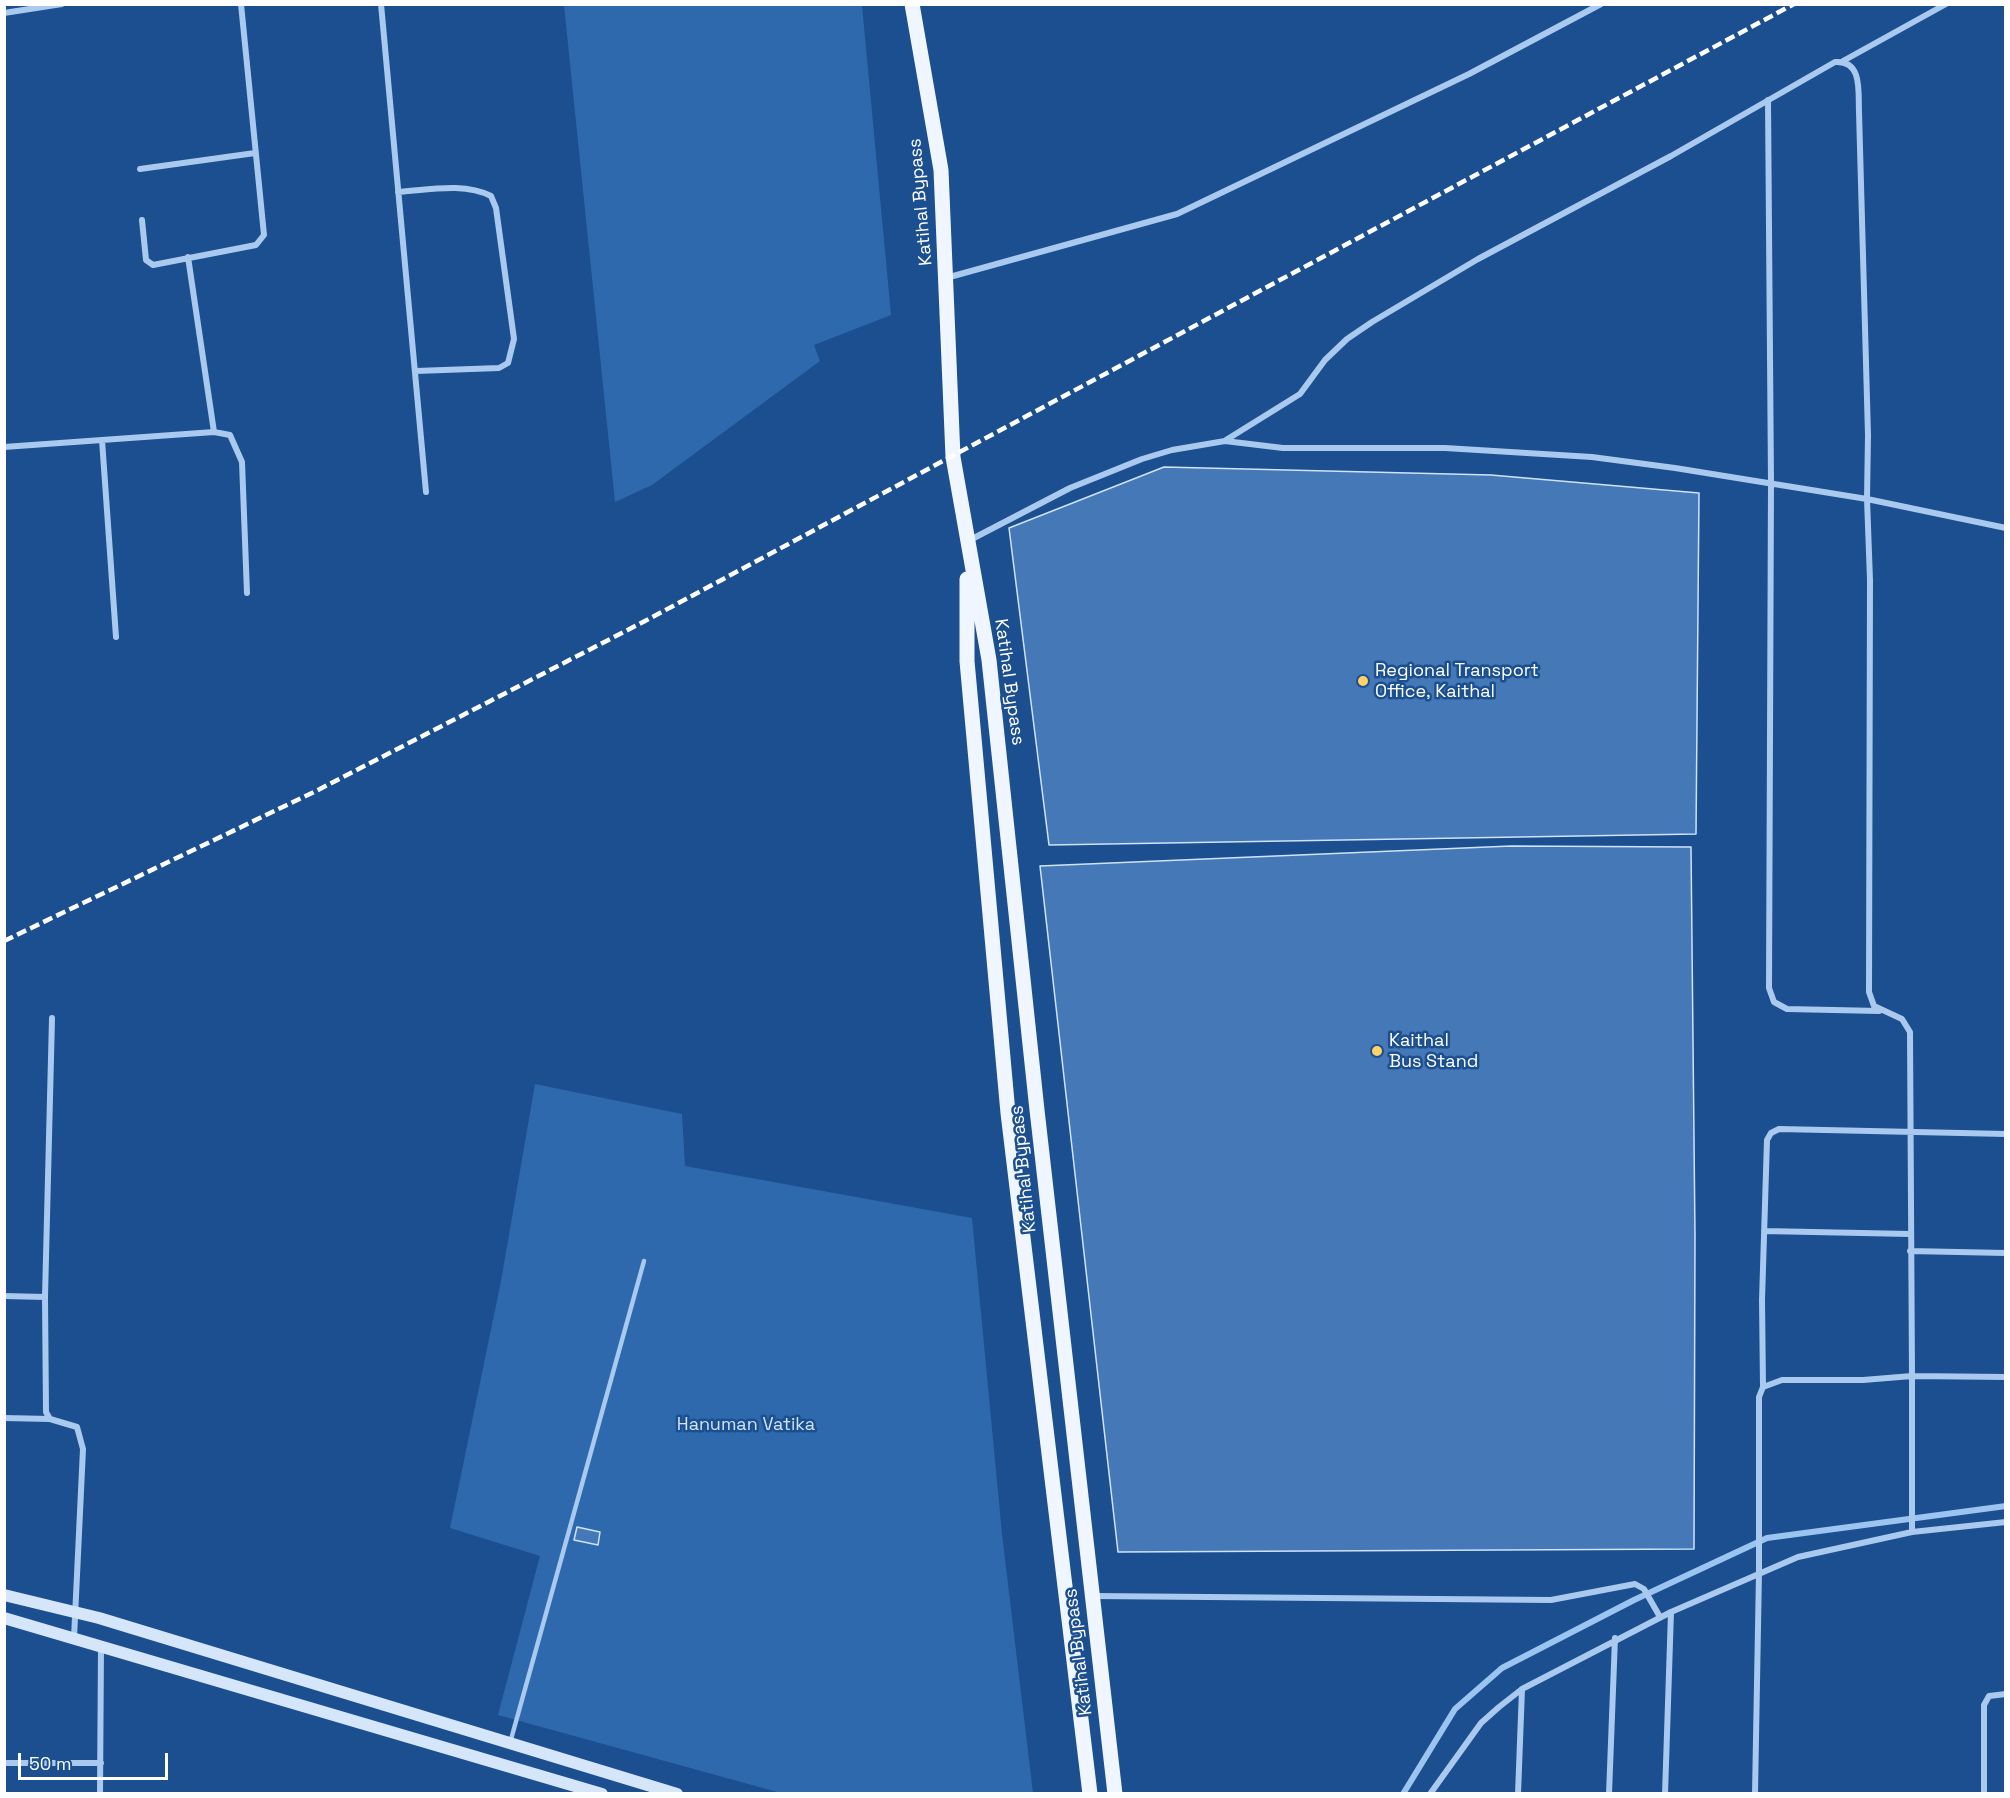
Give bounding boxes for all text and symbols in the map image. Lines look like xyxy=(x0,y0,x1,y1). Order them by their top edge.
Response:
street label: Katihal Bypass xyxy=(905,137,937,267)
street label: Katihal Bypass xyxy=(989,617,1029,747)
place label: Regional Transport Office, Kaithal xyxy=(1375,660,1539,702)
marker: Regional Transport Office, Kaithal xyxy=(1356,674,1370,688)
place label: Kaithal Bus Stand xyxy=(1389,1030,1478,1072)
marker: Kaithal Bus Stand xyxy=(1370,1044,1384,1058)
street label: Katihal Bypass xyxy=(1007,1104,1041,1234)
park label: Hanuman Vatika xyxy=(677,1414,815,1436)
street label: Katihal Bypass xyxy=(1061,1587,1097,1717)
scale bar xyxy=(21,1741,171,1779)
text: 50 m xyxy=(29,1752,71,1775)

